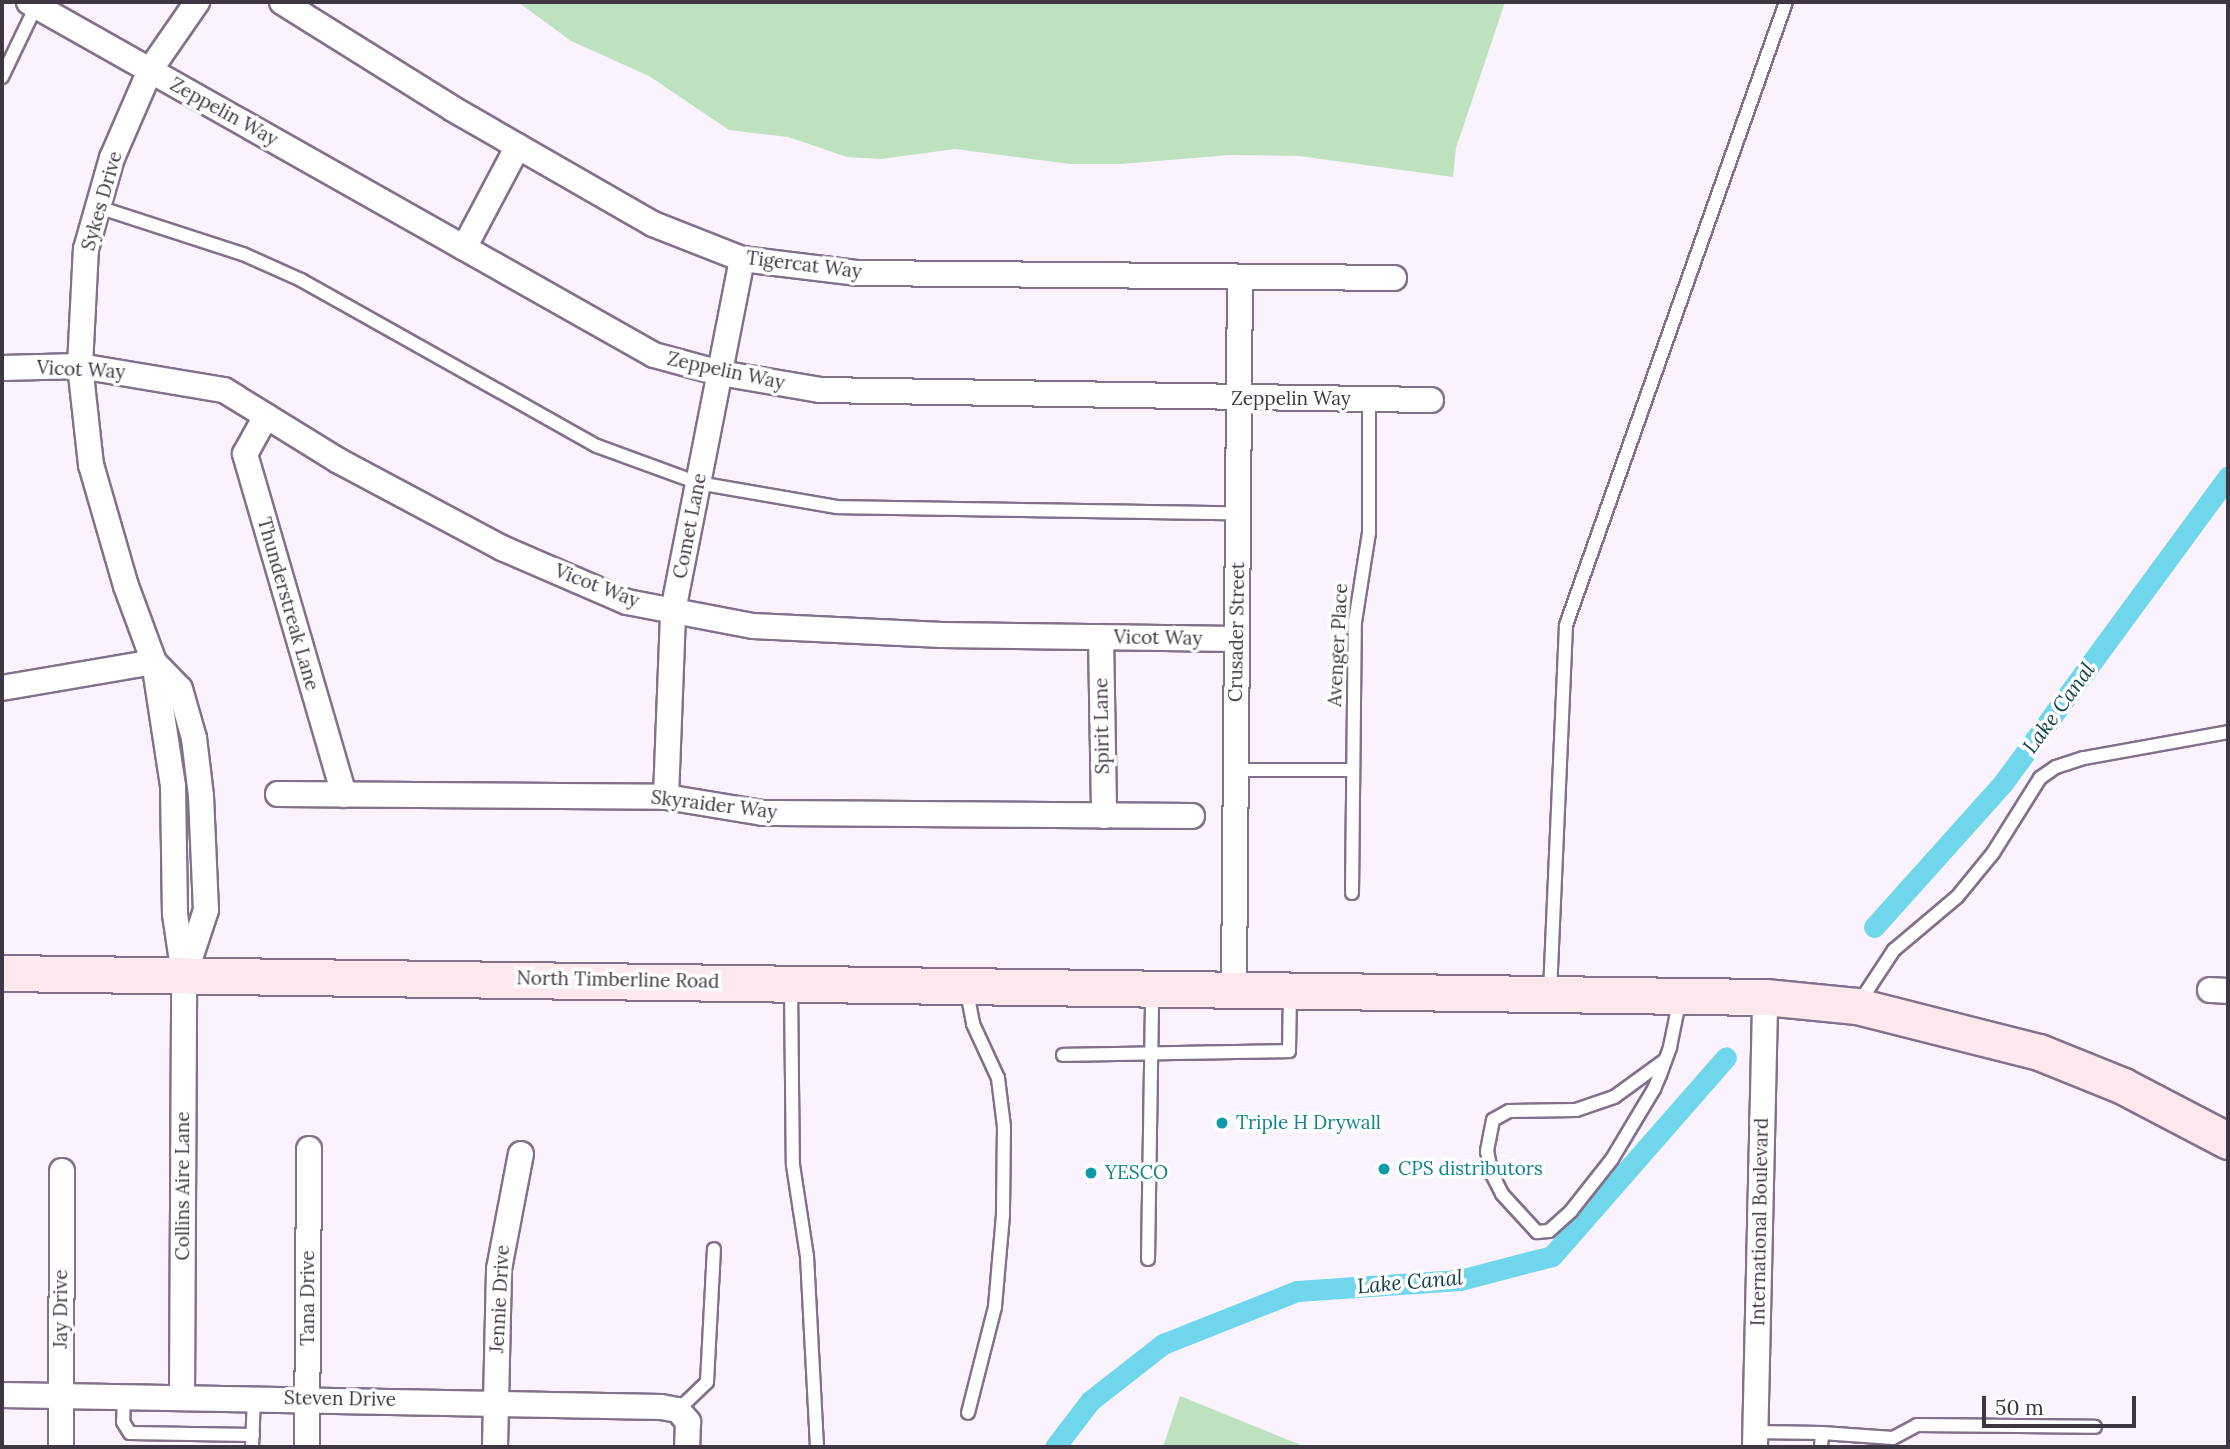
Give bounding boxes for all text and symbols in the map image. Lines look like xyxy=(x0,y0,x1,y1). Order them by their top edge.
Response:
street label: Zeppelin Way xyxy=(166,73,282,151)
street label: Sykes Drive xyxy=(77,149,127,253)
street label: Tigercat Way xyxy=(745,247,863,283)
street label: Zeppelin Way xyxy=(665,347,787,395)
street label: Vicot Way xyxy=(36,356,126,384)
street label: Zeppelin Way xyxy=(1231,388,1351,410)
street label: Comet Lane xyxy=(669,471,711,581)
street label: Thunderstreak Lane xyxy=(252,515,324,693)
street label: Vicot Way xyxy=(551,559,643,613)
street label: Crusader Street xyxy=(1224,562,1250,702)
street label: Avenger Place xyxy=(1323,583,1353,707)
street label: Vicot Way xyxy=(1113,626,1203,650)
water label: Lake Canal xyxy=(2018,658,2100,758)
street label: Spirit Lane xyxy=(1090,678,1114,774)
street label: Skyraider Way xyxy=(650,786,778,824)
street label: North Timberline Road xyxy=(516,967,720,993)
street label: Collins Aire Lane xyxy=(172,1111,194,1261)
place label: Triple H Drywall xyxy=(1236,1112,1381,1134)
marker: Triple H Drywall xyxy=(1214,1115,1230,1131)
street label: International Boulevard xyxy=(1747,1118,1773,1326)
place label: CPS distributors xyxy=(1398,1158,1543,1180)
marker: CPS distributors xyxy=(1376,1161,1392,1177)
place label: YESCO xyxy=(1105,1162,1168,1184)
marker: YESCO xyxy=(1083,1165,1099,1181)
street label: Jennie Drive xyxy=(486,1244,514,1354)
street label: Tana Drive xyxy=(297,1250,319,1346)
water label: Lake Canal xyxy=(1356,1265,1464,1299)
street label: Jay Drive xyxy=(50,1270,72,1348)
scale bar xyxy=(1985,1382,2139,1426)
street label: Steven Drive xyxy=(284,1387,396,1411)
text: 50 m xyxy=(1995,1394,2044,1421)

